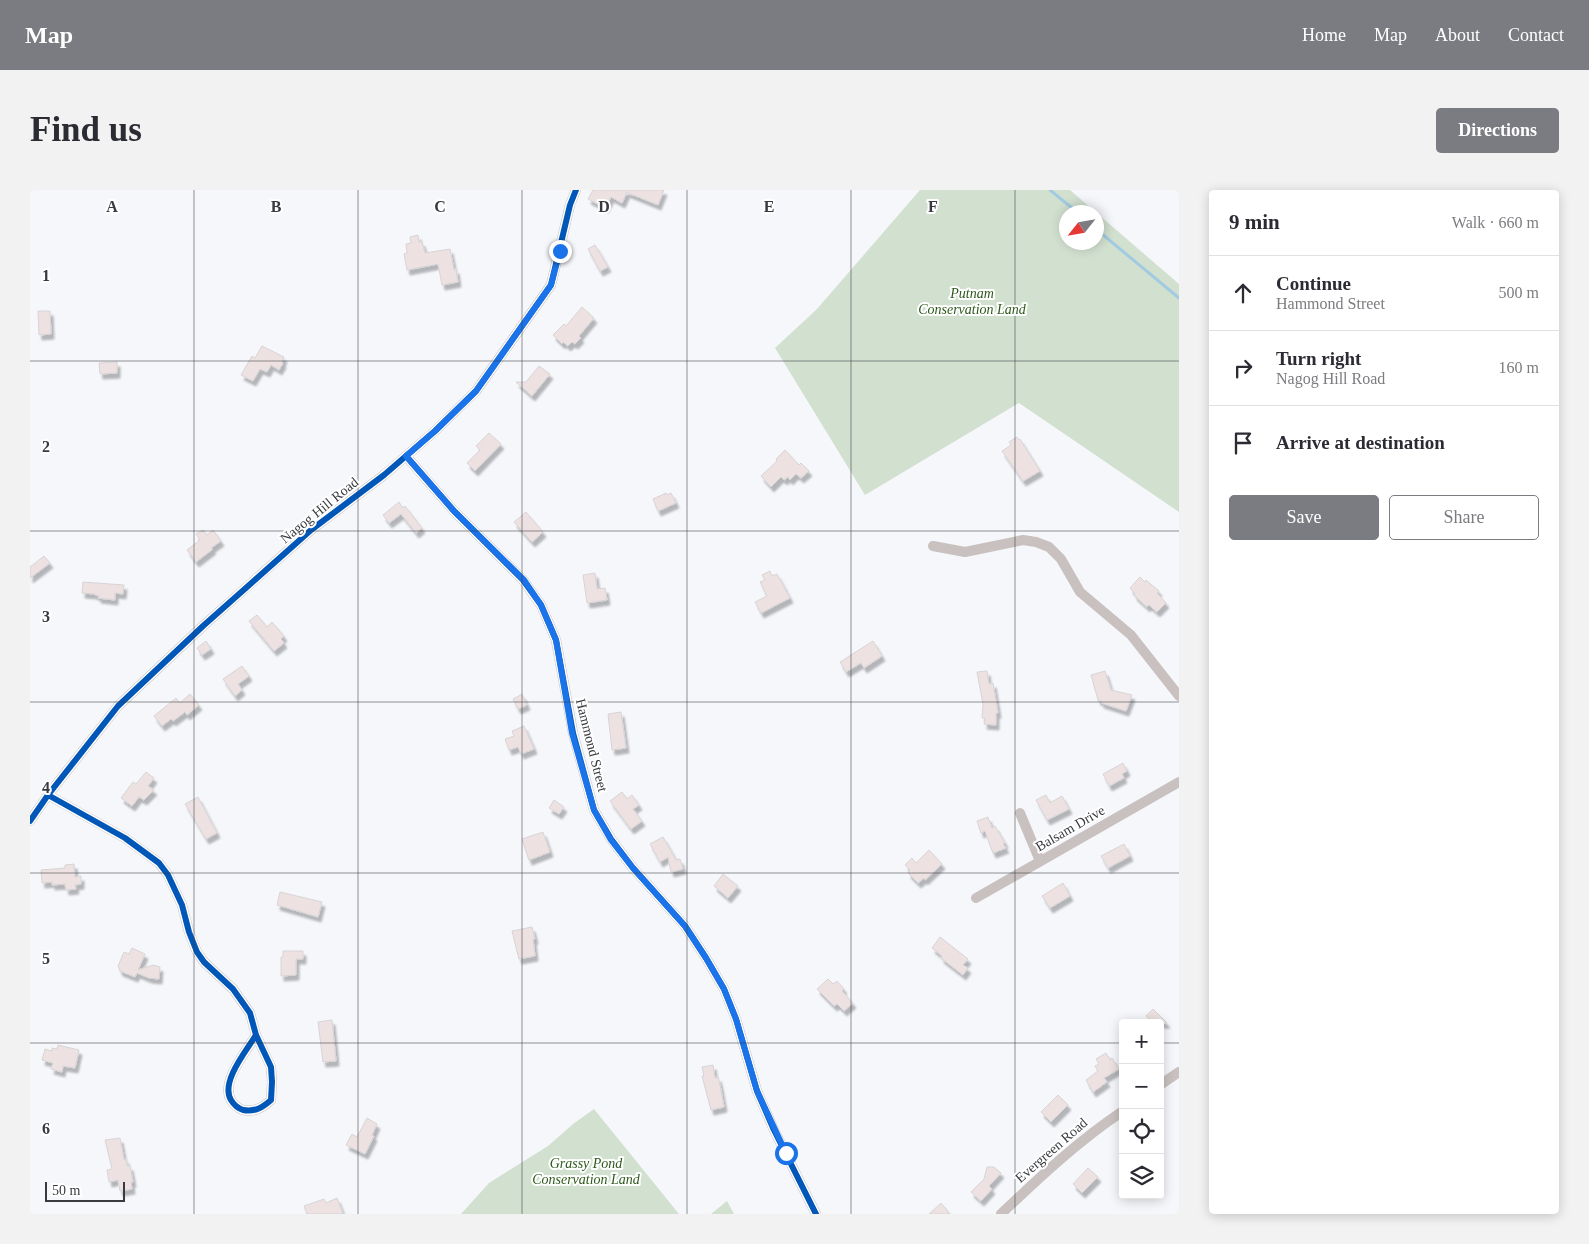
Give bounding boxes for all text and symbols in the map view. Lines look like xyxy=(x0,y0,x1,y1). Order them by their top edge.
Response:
text: Map xyxy=(25,22,73,48)
text: Home xyxy=(1302,25,1346,45)
text: Map xyxy=(1374,25,1407,45)
text: About xyxy=(1435,25,1480,45)
text: Contact xyxy=(1508,25,1564,45)
button: Directions xyxy=(1436,108,1559,153)
text: Find us xyxy=(30,110,142,149)
text: A xyxy=(106,198,118,215)
text: B xyxy=(271,198,282,215)
text: C xyxy=(434,198,446,215)
text: D xyxy=(598,198,610,215)
text: E xyxy=(764,198,774,215)
text: F xyxy=(928,198,938,215)
north arrow xyxy=(1059,205,1104,250)
text: 9 min xyxy=(1229,210,1280,234)
text: Walk · 660 m xyxy=(1452,214,1539,231)
route end xyxy=(549,240,572,263)
text: 1 xyxy=(42,267,50,284)
text: Continue xyxy=(1276,273,1351,294)
icon: ahead xyxy=(1229,279,1257,307)
text: 500 m xyxy=(1499,284,1539,301)
park label: Putnam Conservation Land xyxy=(918,286,1027,317)
text: Hammond Street xyxy=(1276,295,1385,312)
text: Turn right xyxy=(1276,348,1361,369)
icon: right xyxy=(1229,354,1257,382)
text: 160 m xyxy=(1499,359,1539,376)
text: Nagog Hill Road xyxy=(1276,370,1385,387)
icon: arrive xyxy=(1229,429,1257,457)
text: Arrive at destination xyxy=(1276,432,1445,453)
text: 2 xyxy=(42,438,50,455)
street label: Nagog Hill Road xyxy=(277,474,361,546)
button: Save xyxy=(1229,495,1379,540)
button: Share xyxy=(1389,495,1539,540)
text: 3 xyxy=(42,608,50,625)
street label: Hammond Street xyxy=(573,697,610,793)
text: 4 xyxy=(42,779,50,796)
street label: Balsam Drive xyxy=(1033,803,1108,854)
text: 5 xyxy=(42,950,50,967)
map controls xyxy=(1119,1019,1164,1199)
button: + xyxy=(1119,1019,1164,1064)
button: − xyxy=(1119,1064,1164,1109)
button: locate xyxy=(1119,1109,1164,1154)
street label: Evergreen Road xyxy=(1012,1115,1090,1186)
text: 6 xyxy=(42,1120,50,1137)
route start xyxy=(775,1142,798,1165)
button: layers xyxy=(1119,1154,1164,1199)
park label: Grassy Pond Conservation Land xyxy=(532,1156,641,1187)
scale bar xyxy=(45,1179,125,1202)
text: 50 m xyxy=(52,1183,80,1198)

